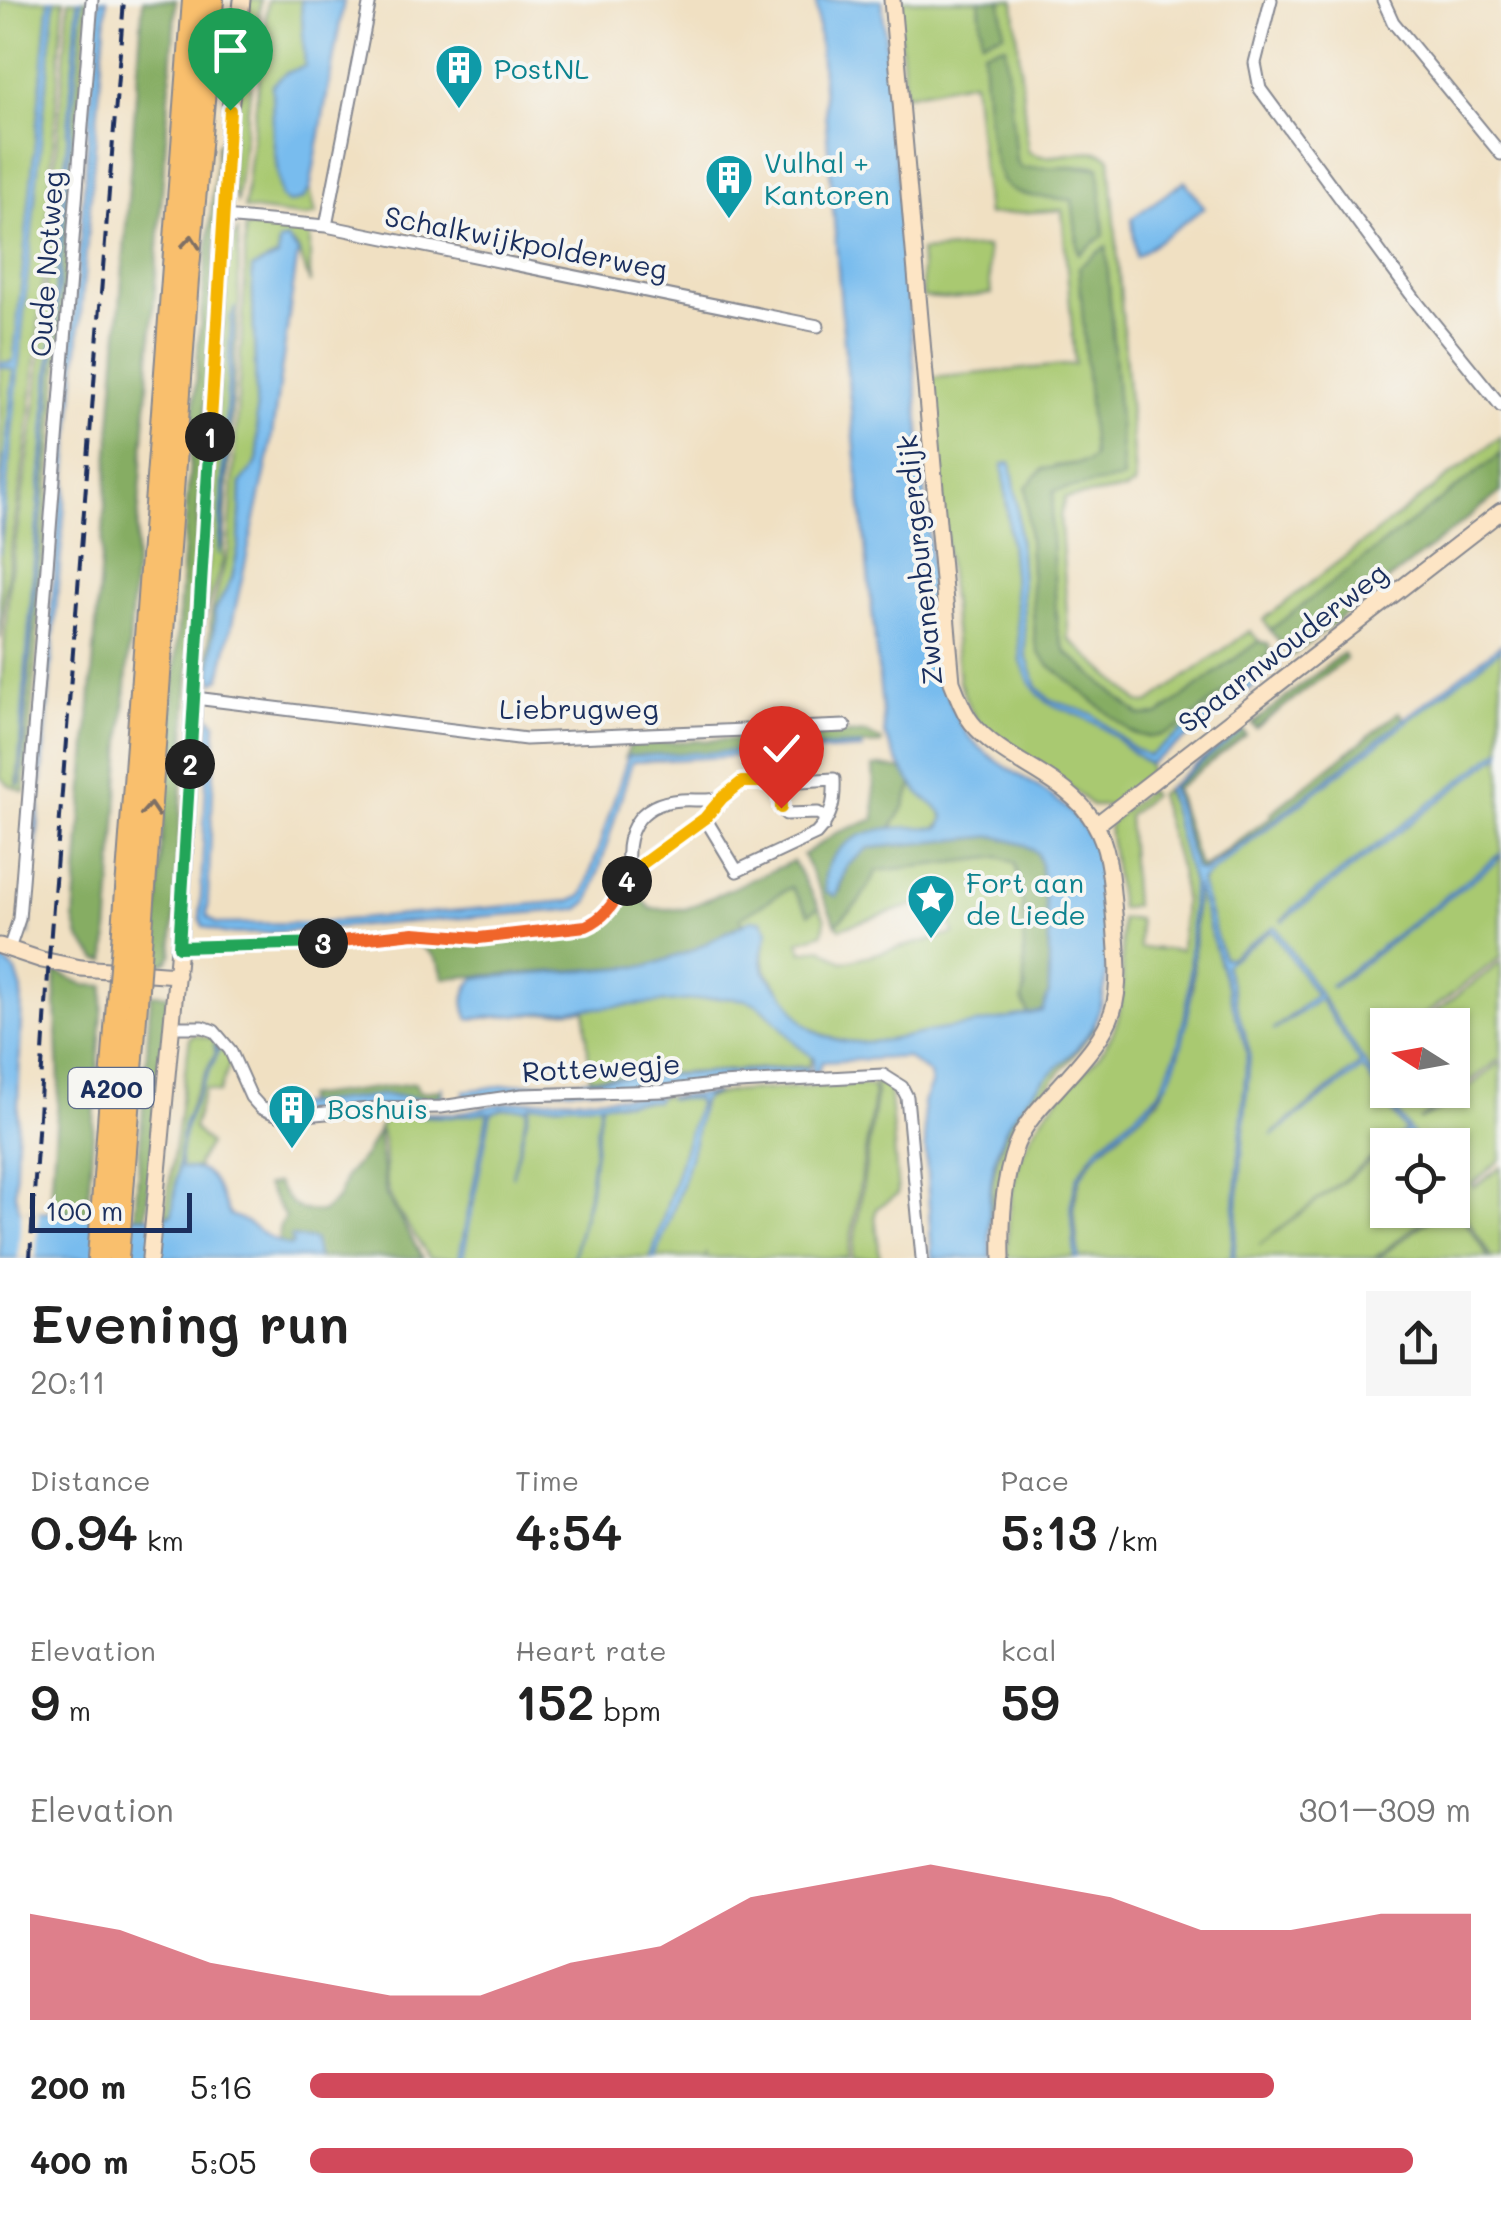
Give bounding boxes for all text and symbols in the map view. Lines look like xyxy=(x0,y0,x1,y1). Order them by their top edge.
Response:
pin xyxy=(188,8,273,111)
icon: arrive xyxy=(203,23,258,78)
building icon: PostNL xyxy=(433,42,485,110)
place label: PostNL xyxy=(494,50,589,86)
place label: Vulhal + Kantoren xyxy=(764,144,890,212)
building icon: Vulhal + Kantoren xyxy=(703,152,755,220)
street label: Oude Notweg xyxy=(22,170,70,358)
street label: Schalkwijkpolderweg xyxy=(382,197,670,287)
one-way arrow xyxy=(180,233,202,249)
pin: 1 xyxy=(185,412,235,462)
text: 1 xyxy=(204,419,216,455)
street label: Zwanenburgerdijk xyxy=(888,433,950,687)
street label: Spaarnwouderweg xyxy=(1170,554,1394,740)
street label: Liebrugweg xyxy=(499,690,659,726)
pin xyxy=(739,706,824,809)
icon: check xyxy=(754,721,809,776)
pin: 2 xyxy=(165,739,215,789)
text: 2 xyxy=(182,746,198,782)
one-way arrow xyxy=(139,802,160,818)
pin: 4 xyxy=(602,856,652,906)
text: 4 xyxy=(618,863,636,899)
place label: Fort aan de Liede xyxy=(966,864,1086,932)
place icon: Fort aan de Liede xyxy=(905,872,957,940)
pin: 3 xyxy=(298,918,348,968)
text: 3 xyxy=(315,925,331,961)
north arrow xyxy=(1370,1008,1470,1108)
map controls xyxy=(1370,1008,1470,1228)
street label: Rottewegje xyxy=(521,1045,681,1089)
road number: A200 xyxy=(68,1068,154,1108)
building icon: Boshuis xyxy=(266,1082,318,1150)
place label: Boshuis xyxy=(327,1090,428,1126)
button: locate xyxy=(1370,1128,1470,1228)
scale bar xyxy=(30,1188,192,1232)
text: 100 m xyxy=(45,1192,123,1228)
text: Evening run xyxy=(30,1286,349,1358)
button: share xyxy=(1366,1291,1471,1396)
text: 20:11 xyxy=(30,1360,106,1402)
text: Distance xyxy=(30,1462,151,1498)
text: Time xyxy=(515,1462,579,1498)
text: Pace xyxy=(1001,1462,1069,1498)
text: 0.94 xyxy=(30,1498,138,1564)
text: 4:54 xyxy=(515,1498,622,1564)
text: 5:13 xyxy=(1001,1498,1098,1564)
text: km xyxy=(138,1522,184,1558)
text: /km xyxy=(1098,1522,1158,1558)
text: Elevation xyxy=(30,1632,156,1668)
text: Heart rate xyxy=(515,1632,667,1668)
text: kcal xyxy=(1001,1632,1056,1668)
text: 9 xyxy=(30,1668,60,1734)
text: 152 xyxy=(515,1668,595,1734)
text: 59 xyxy=(1001,1668,1060,1734)
text: m xyxy=(60,1692,91,1728)
text: bpm xyxy=(595,1692,661,1728)
text: Elevation xyxy=(30,1788,174,1830)
text: 301–309 m xyxy=(1299,1788,1471,1830)
text: 200 m xyxy=(30,2065,126,2107)
text: 5:16 xyxy=(190,2065,252,2107)
text: 400 m xyxy=(30,2140,128,2182)
text: 5:05 xyxy=(190,2140,257,2182)

